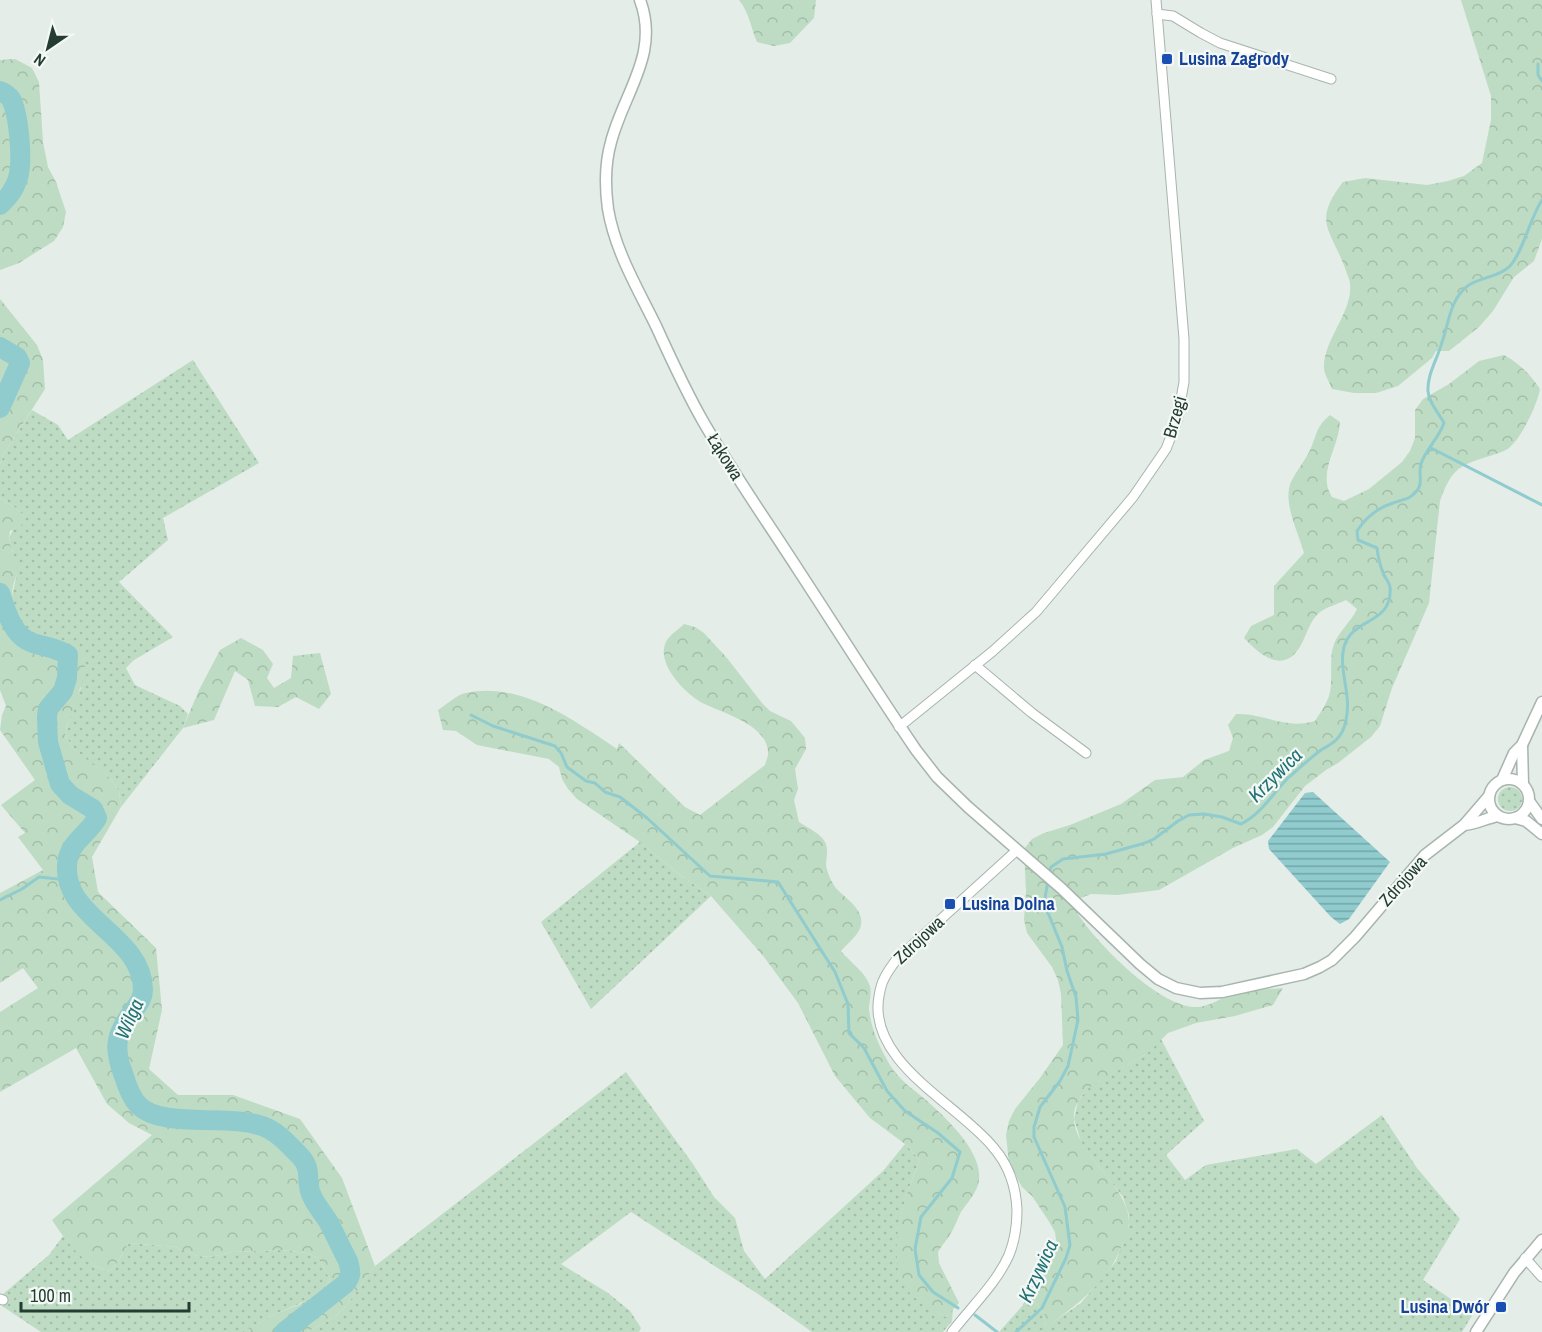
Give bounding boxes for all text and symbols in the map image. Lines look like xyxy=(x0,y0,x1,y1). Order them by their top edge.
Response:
north arrow xyxy=(18,18,78,78)
place label: Lusina Zagrody xyxy=(1179,46,1290,71)
text: N xyxy=(29,49,50,72)
marker: Lusina Zagrody xyxy=(1160,52,1174,66)
street label: Brzegi xyxy=(1157,393,1192,441)
street label: Łąkowa xyxy=(701,429,750,485)
water label: Krzywica xyxy=(1242,742,1308,808)
street label: Zdrojowa xyxy=(1373,850,1432,912)
place label: Lusina Dolna xyxy=(962,891,1055,916)
marker: Lusina Dolna xyxy=(943,897,957,911)
street label: Zdrojowa xyxy=(888,910,949,969)
water label: Wilga xyxy=(108,994,149,1043)
water label: Krzywica xyxy=(1011,1235,1064,1307)
scale bar xyxy=(21,1275,189,1313)
text: 100 m xyxy=(30,1283,71,1308)
place label: Lusina Dwór xyxy=(1400,1294,1489,1319)
marker: Lusina Dwór xyxy=(1494,1300,1508,1314)

